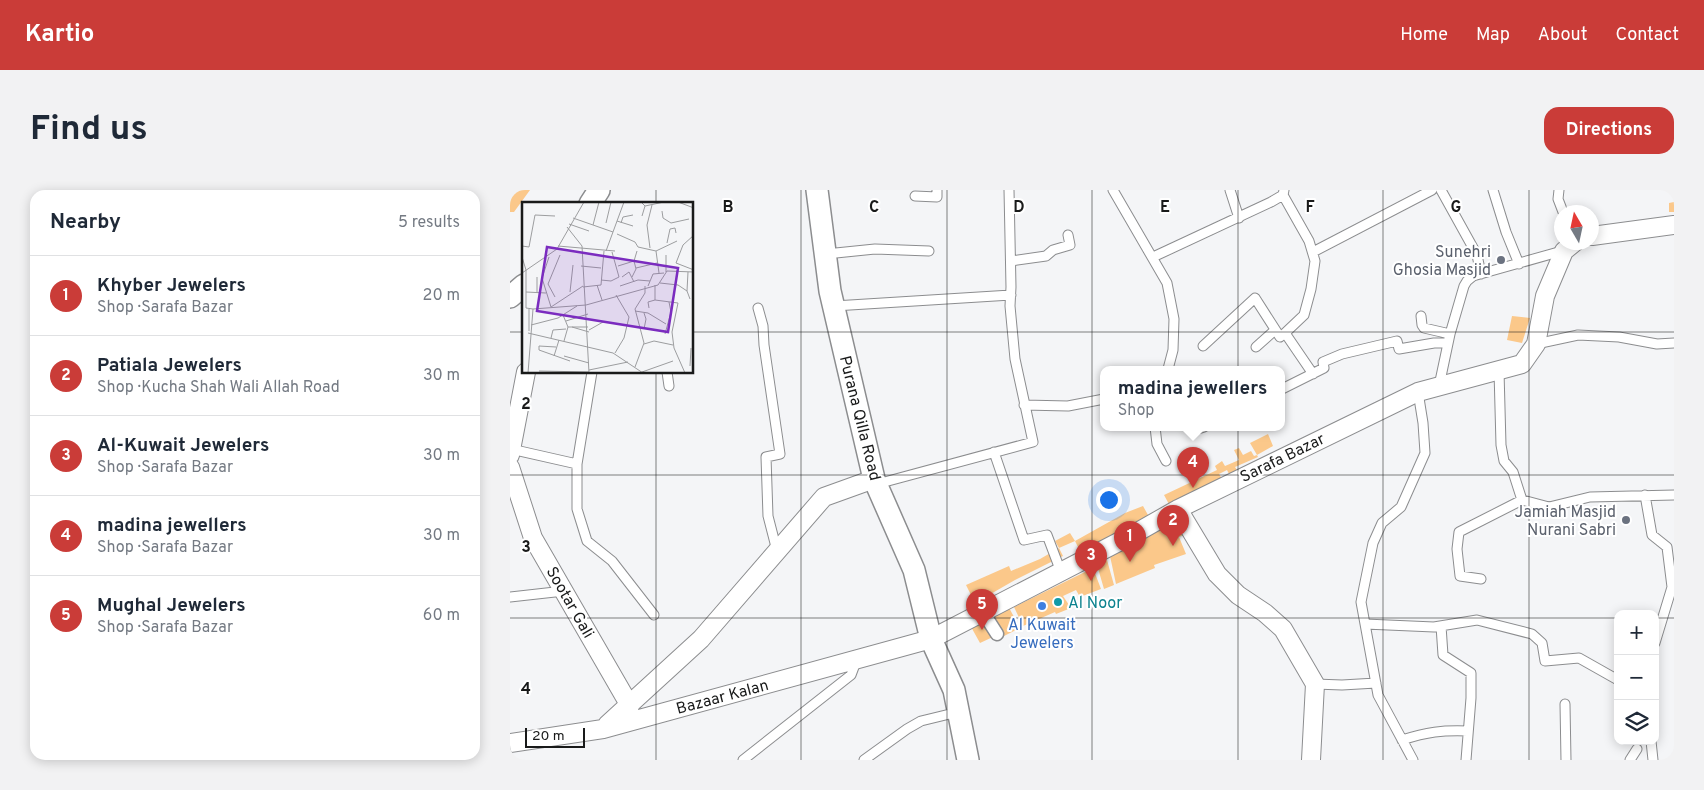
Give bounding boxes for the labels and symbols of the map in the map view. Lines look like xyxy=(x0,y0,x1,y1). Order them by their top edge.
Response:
text: B xyxy=(722,198,734,218)
text: C xyxy=(869,198,879,218)
text: D xyxy=(1013,198,1025,218)
text: E xyxy=(1160,198,1170,218)
text: F xyxy=(1305,198,1315,218)
text: G xyxy=(1451,198,1461,218)
inset map xyxy=(522,202,694,374)
north arrow xyxy=(1554,205,1599,250)
place label: Sunehri Ghosia Masjid xyxy=(1393,243,1491,281)
marker: Sunehri Ghosia Masjid xyxy=(1495,254,1507,266)
street label: Purana Qilla Road xyxy=(834,354,884,483)
text: 2 xyxy=(521,395,531,415)
street label: Sarafa Bazar xyxy=(1237,430,1329,488)
pin: 4 xyxy=(1177,447,1209,488)
your location xyxy=(1096,487,1122,513)
place label: Jamiah Masjid Nurani Sabri xyxy=(1514,503,1616,541)
pin: 2 xyxy=(1157,505,1189,546)
marker: Jamiah Masjid Nurani Sabri xyxy=(1620,514,1632,526)
pin: 1 xyxy=(1114,521,1146,562)
text: 3 xyxy=(521,538,531,558)
pin: 3 xyxy=(1075,540,1107,581)
street label: Sootar Gali xyxy=(541,564,598,642)
pin: 5 xyxy=(966,589,998,630)
place label: Al Noor xyxy=(1068,594,1122,614)
marker: Al Noor xyxy=(1052,596,1064,608)
marker: Al Kuwait Jewelers xyxy=(1036,600,1048,612)
place label: Al Kuwait Jewelers xyxy=(1008,616,1076,654)
street label: Bazaar Kalan xyxy=(674,676,771,720)
text: 4 xyxy=(521,680,531,700)
scale bar xyxy=(525,725,585,748)

